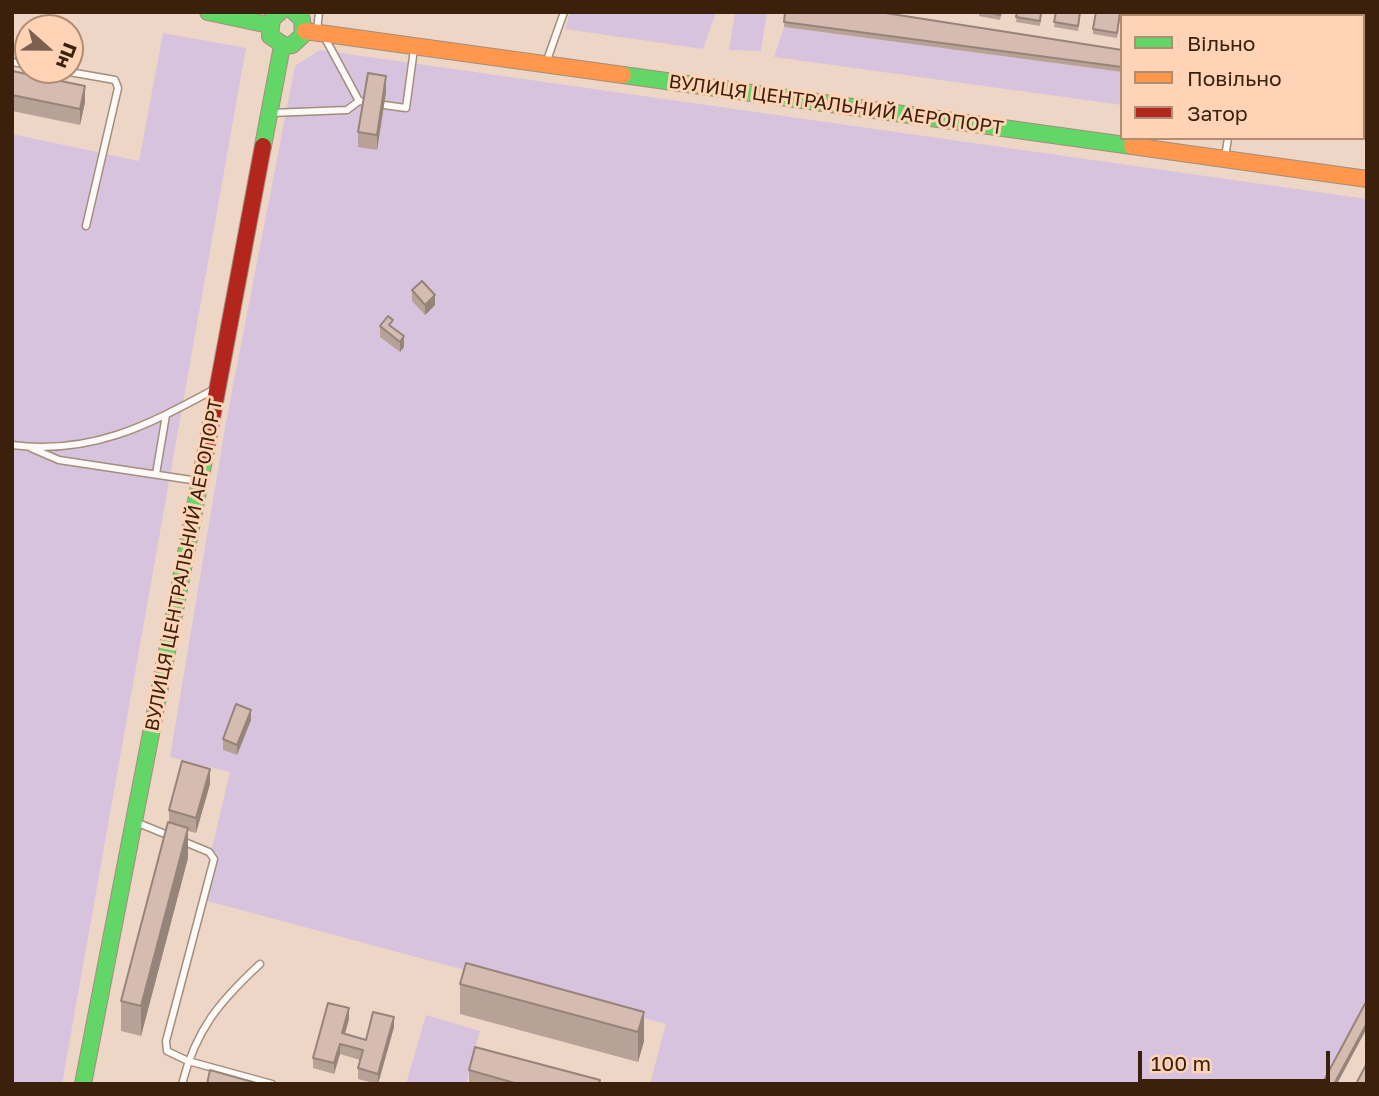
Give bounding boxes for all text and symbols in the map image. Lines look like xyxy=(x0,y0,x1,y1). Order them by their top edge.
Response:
north arrow xyxy=(14,14,84,84)
legend xyxy=(1120,14,1365,140)
text: Вільно xyxy=(1187,30,1255,56)
text: Пн xyxy=(52,40,83,72)
text: Повільно xyxy=(1187,65,1282,91)
street label: ВУЛИЦЯ ЦЕНТРАЛЬНИЙ АЕРОПОРТ xyxy=(667,70,1005,140)
text: Затор xyxy=(1187,100,1248,126)
street label: ВУЛИЦЯ ЦЕНТРАЛЬНИЙ АЕРОПОРТ xyxy=(141,397,227,733)
scale bar xyxy=(1141,1036,1334,1080)
text: 100 m xyxy=(1151,1050,1211,1076)

